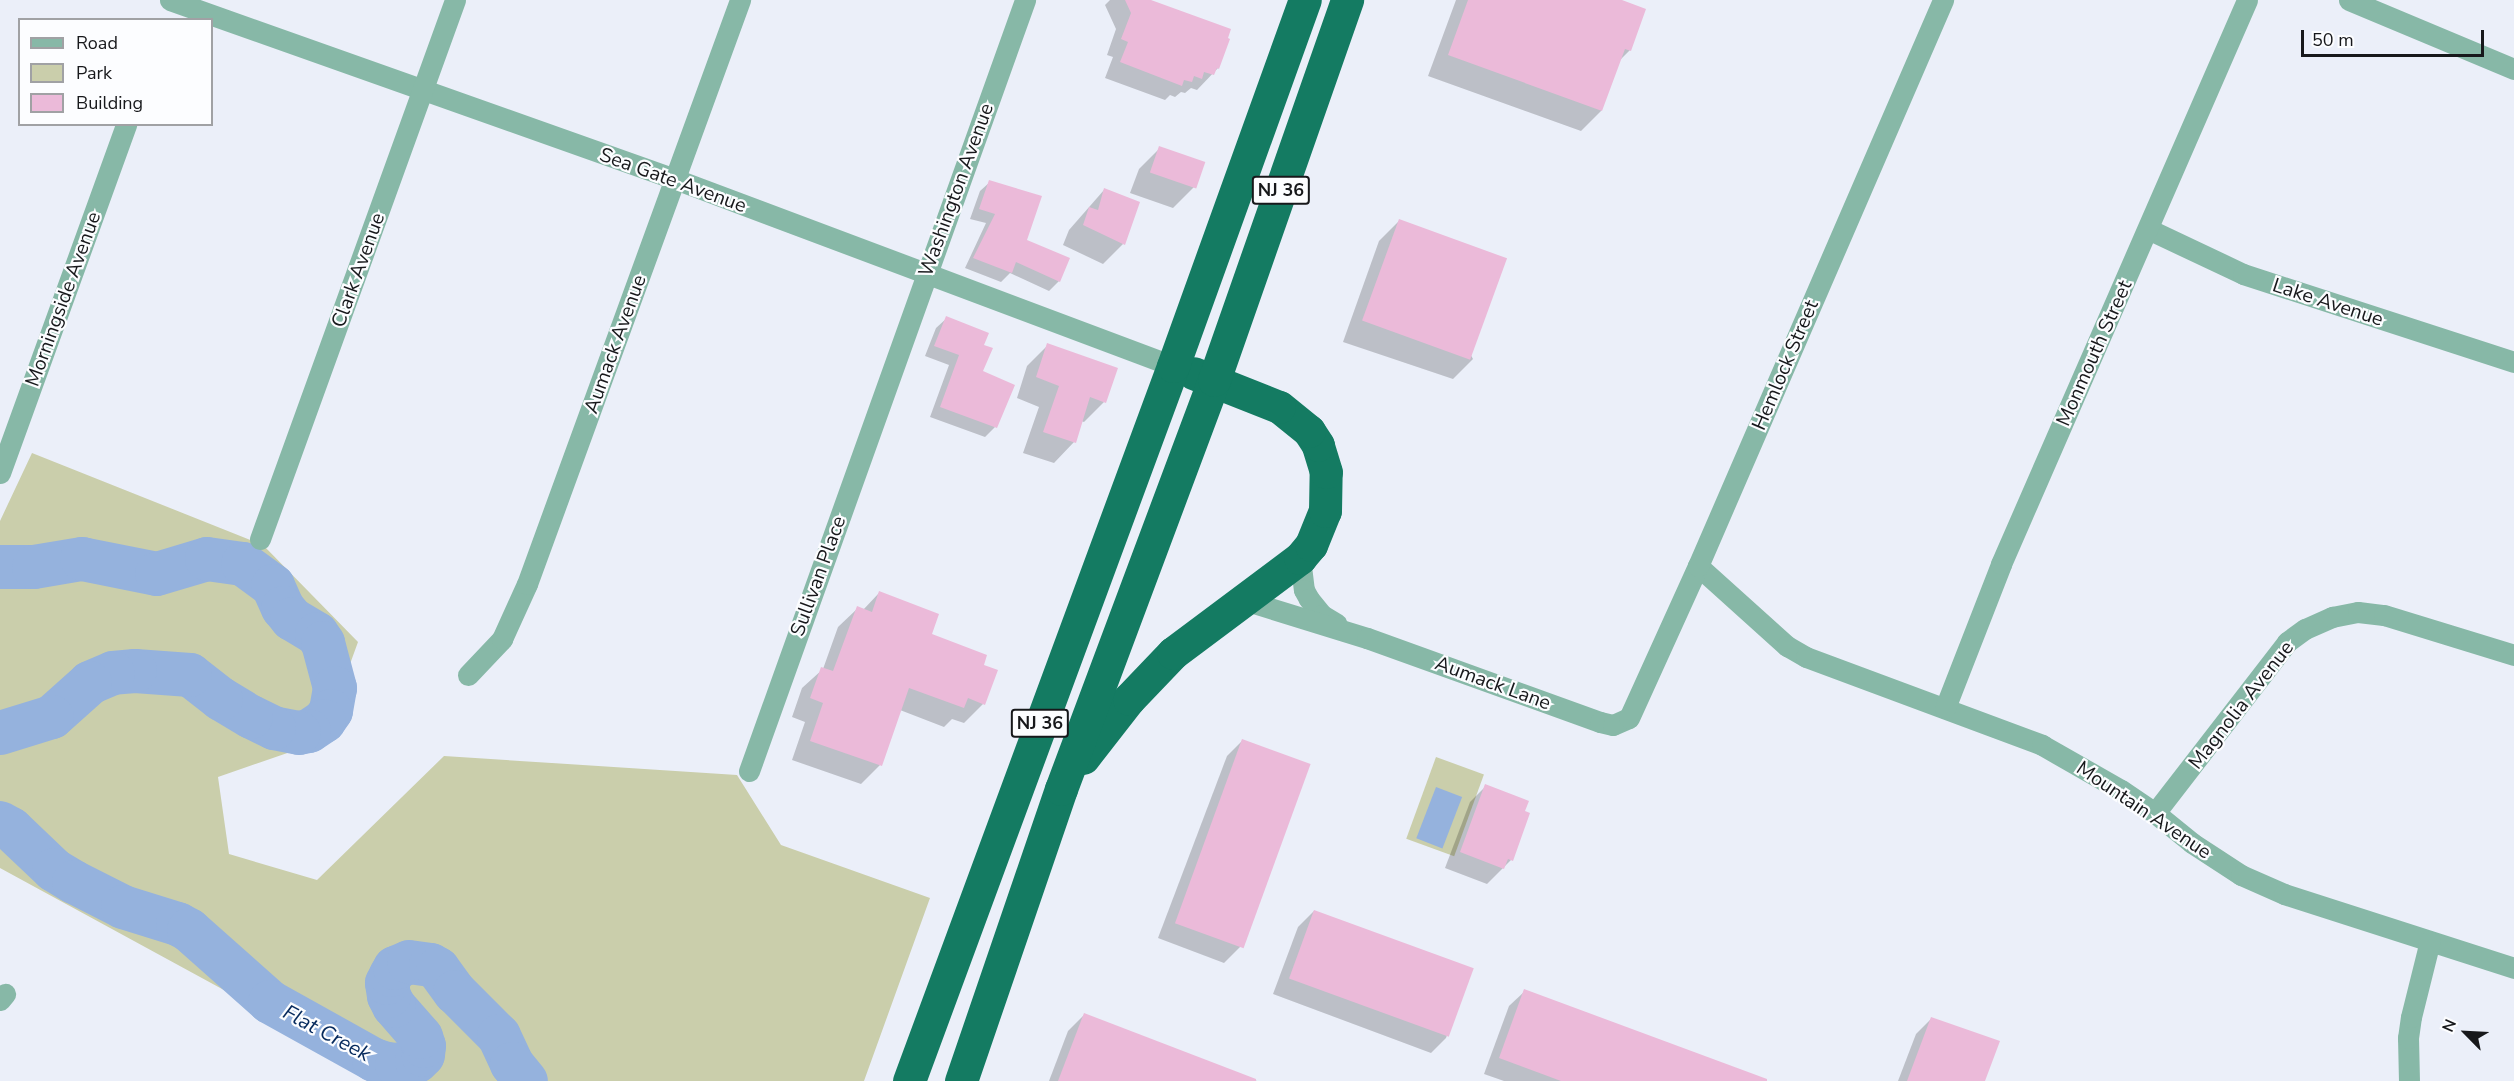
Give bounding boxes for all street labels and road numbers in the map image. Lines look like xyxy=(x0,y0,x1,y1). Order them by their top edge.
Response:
street label: Washington Avenue xyxy=(913,100,999,280)
street label: Sea Gate Avenue xyxy=(596,142,750,218)
road number: NJ 36 xyxy=(1251,175,1311,205)
street label: Morningside Avenue xyxy=(20,208,106,390)
street label: Clark Avenue xyxy=(326,209,390,331)
street label: Aumack Avenue xyxy=(579,271,651,417)
street label: Lake Avenue xyxy=(2270,273,2386,331)
street label: Monmouth Street xyxy=(2051,276,2137,430)
street label: Hemlock Street xyxy=(1747,296,1823,434)
street label: Sullivan Place xyxy=(785,513,851,639)
street label: Magnolia Avenue xyxy=(2183,636,2299,774)
street label: Aumack Lane xyxy=(1432,651,1554,715)
road number: NJ 36 xyxy=(1010,708,1070,738)
street label: Mountain Avenue xyxy=(2072,756,2216,864)

